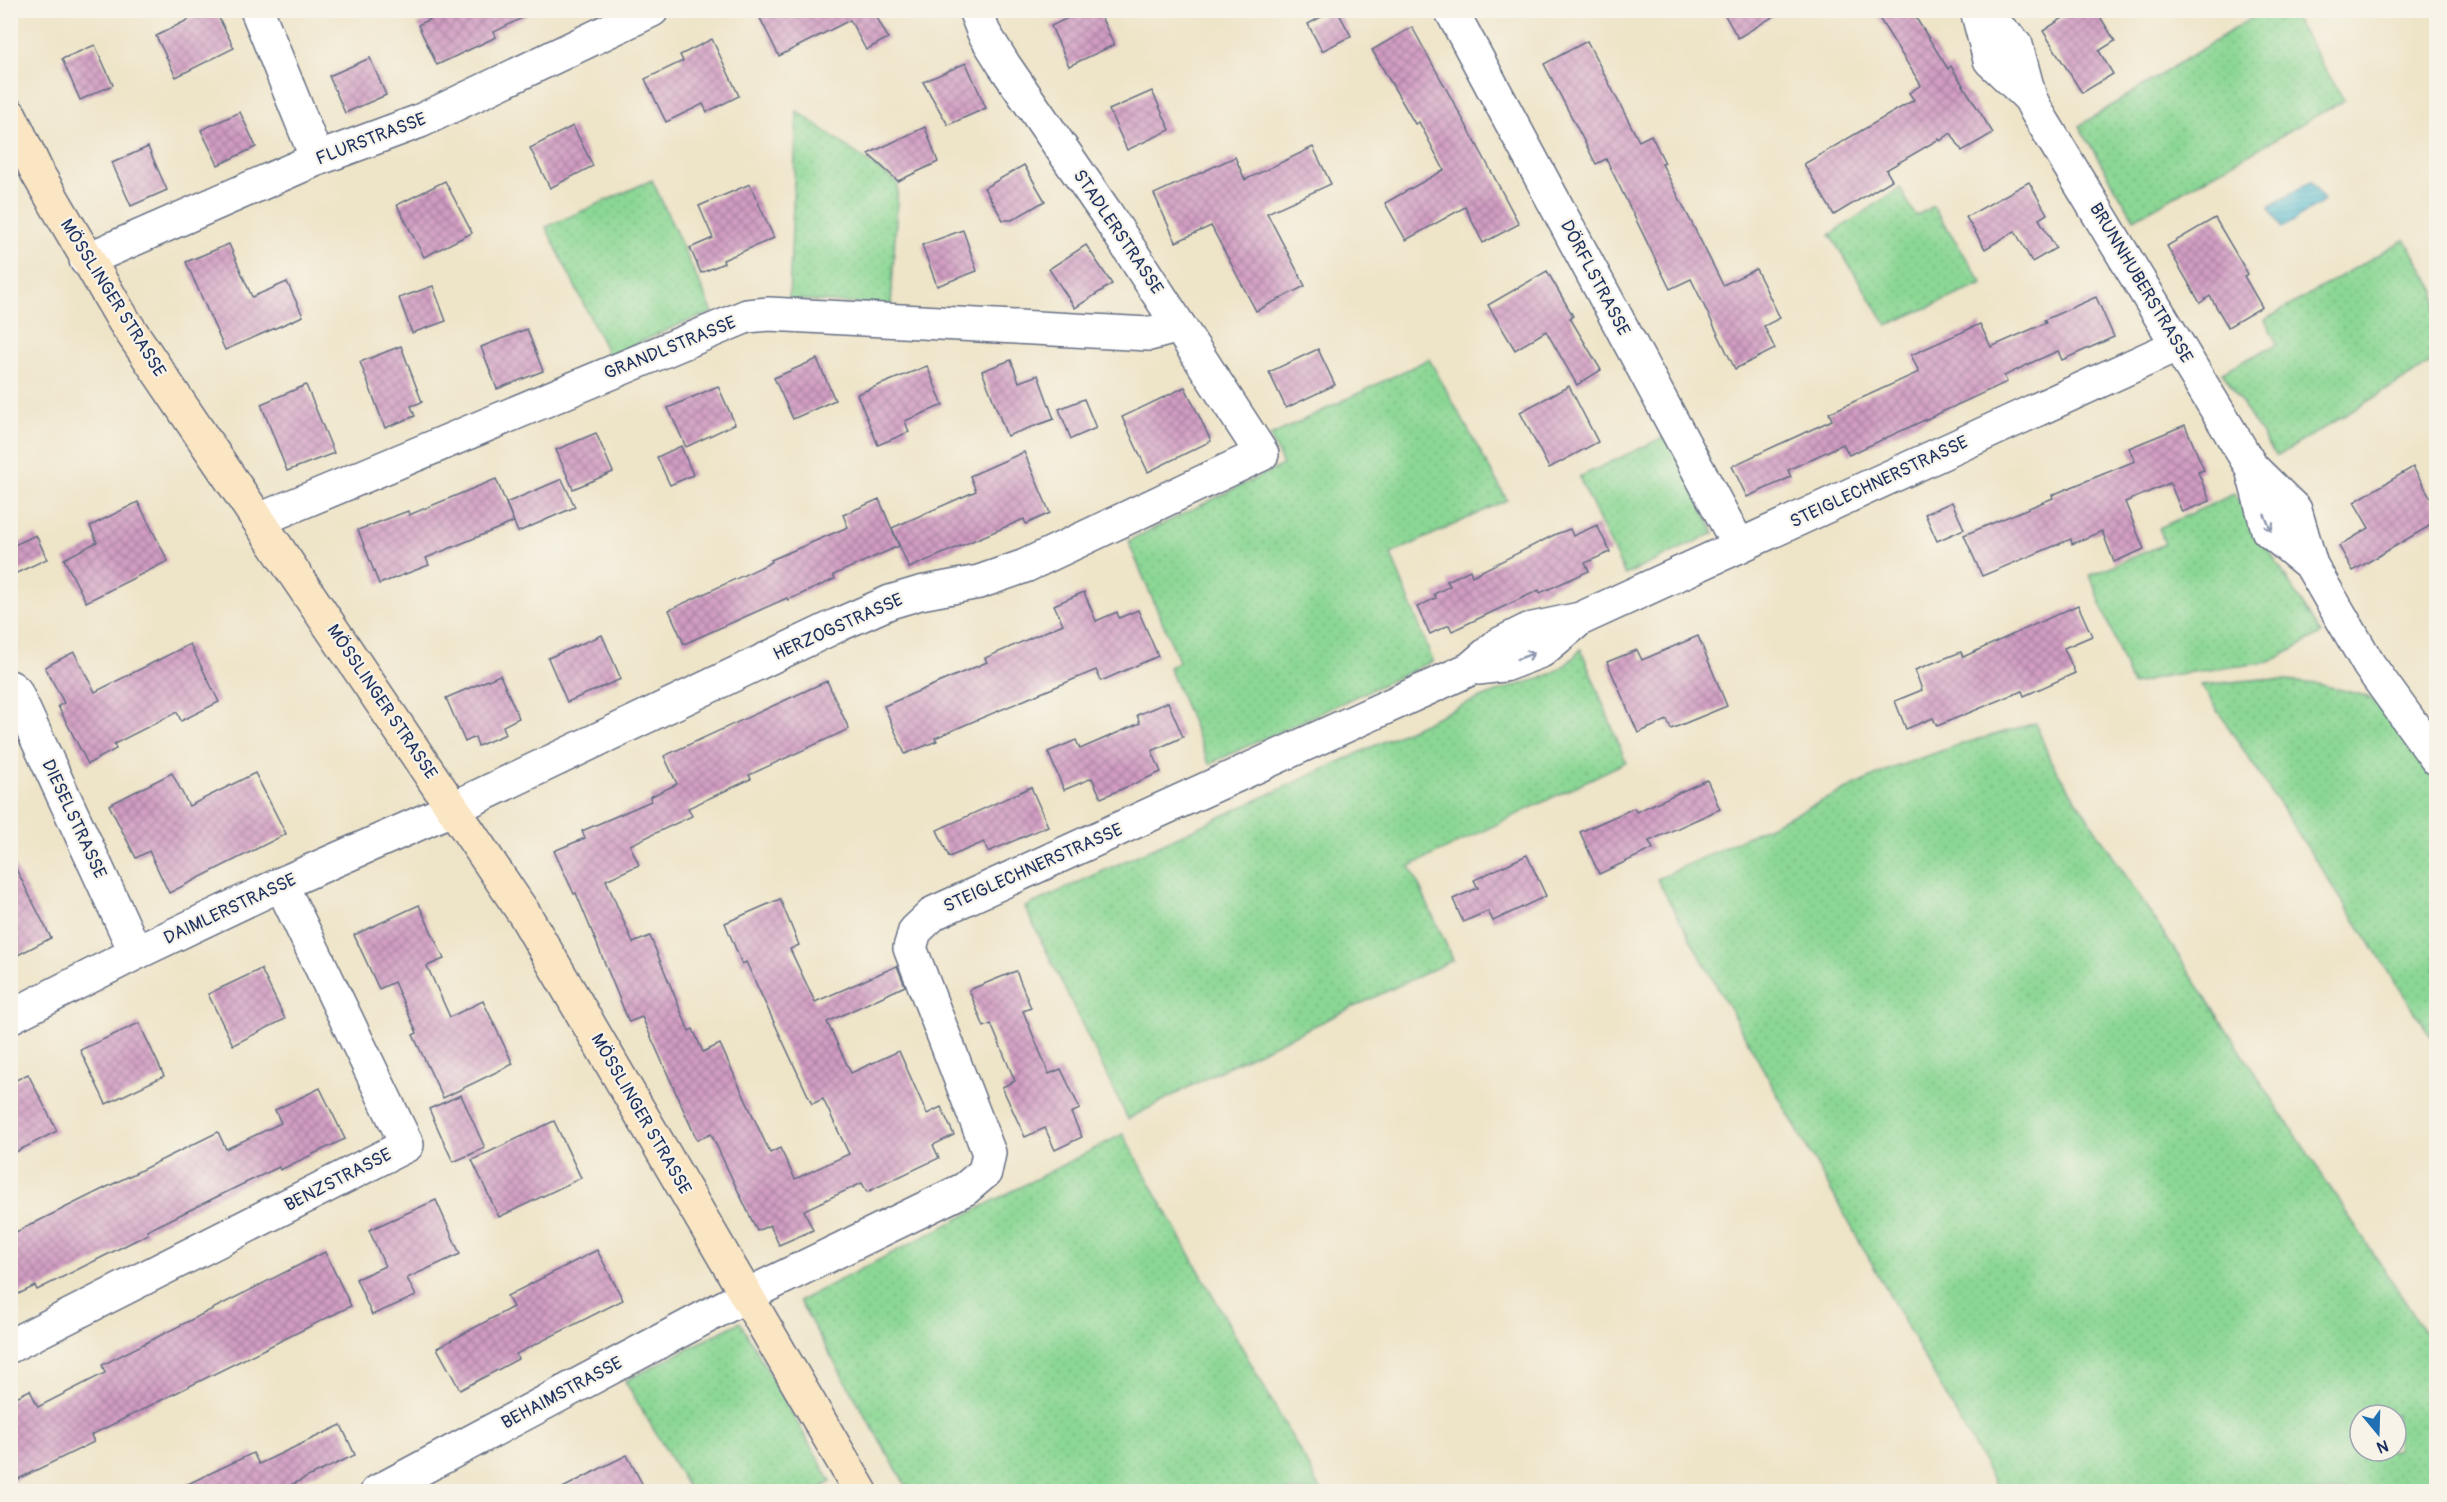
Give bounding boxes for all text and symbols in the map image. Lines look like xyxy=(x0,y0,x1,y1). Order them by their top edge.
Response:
street label: FLURSTRASSE xyxy=(313,107,429,171)
street label: STADLERSTRASSE xyxy=(1068,165,1168,299)
street label: BRUNNHUBERSTRASSE xyxy=(2084,199,2198,367)
street label: MÖSSLINGER STRASSE xyxy=(55,215,171,381)
street label: DÖRFLSTRASSE xyxy=(1555,216,1635,340)
street label: GRANDLSTRASSE xyxy=(601,311,739,385)
street label: STEIGLECHNERSTRASSE xyxy=(1786,431,1972,533)
one-way arrow xyxy=(2263,514,2274,532)
street label: HERZOGSTRASSE xyxy=(769,588,907,666)
street label: MÖSSLINGER STRASSE xyxy=(322,620,442,784)
one-way arrow xyxy=(1517,650,1535,661)
street label: DIESELSTRASSE xyxy=(36,756,112,882)
street label: STEIGLECHNERSTRASSE xyxy=(940,818,1126,918)
street label: DAIMLERSTRASSE xyxy=(160,868,300,950)
street label: MÖSSLINGER STRASSE xyxy=(586,1029,696,1199)
street label: BENZSTRASSE xyxy=(281,1143,395,1217)
street label: BEHAIMSTRASSE xyxy=(498,1351,626,1435)
north arrow xyxy=(2348,1403,2408,1463)
text: N xyxy=(2374,1435,2391,1458)

